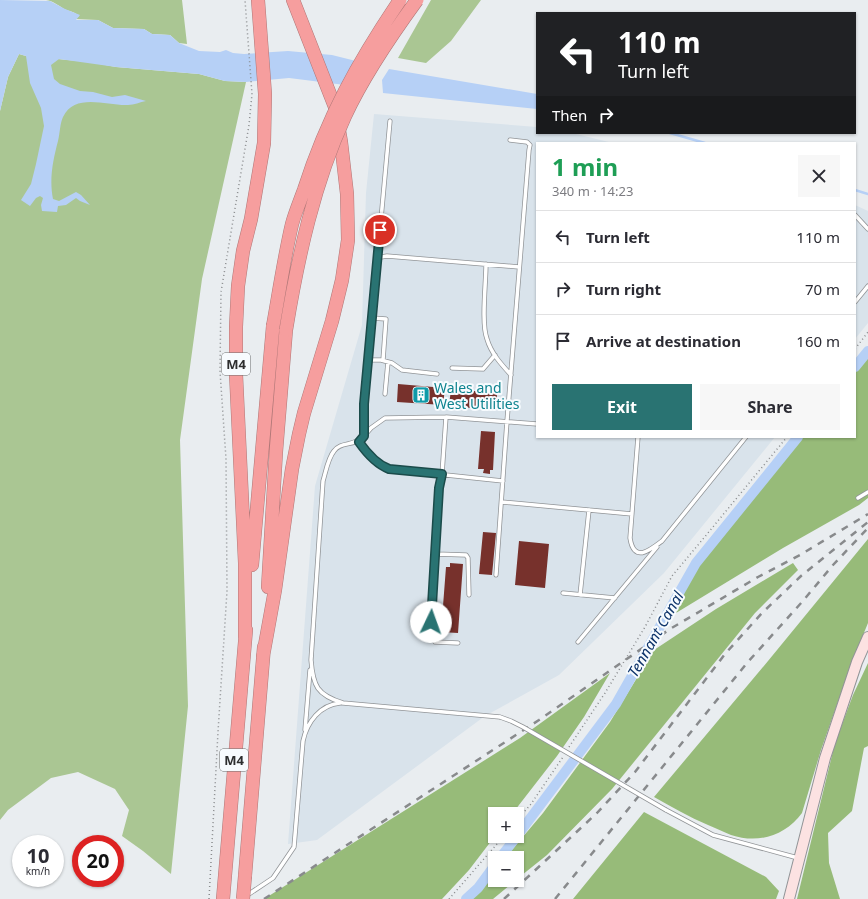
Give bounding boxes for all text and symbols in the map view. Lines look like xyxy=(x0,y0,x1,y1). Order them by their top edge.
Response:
text: 110 m xyxy=(618,23,701,61)
icon: left xyxy=(552,28,604,80)
text: Turn left xyxy=(618,59,689,83)
icon: right xyxy=(595,104,617,126)
text: Then xyxy=(552,105,587,125)
text: 1 min xyxy=(552,150,618,183)
button: close xyxy=(798,155,840,197)
text: 340 m · 14:23 xyxy=(552,182,633,200)
pin xyxy=(363,213,397,247)
icon: arrive xyxy=(369,219,391,241)
icon: left xyxy=(552,226,574,248)
text: Turn left xyxy=(586,227,650,247)
text: 110 m xyxy=(796,227,840,247)
icon: right xyxy=(552,278,574,300)
text: Turn right xyxy=(586,279,661,299)
text: 70 m xyxy=(805,279,840,299)
icon: arrive xyxy=(552,330,574,352)
text: Arrive at destination xyxy=(586,331,741,351)
text: 160 m xyxy=(796,331,840,351)
road number: M4 xyxy=(222,353,250,375)
place label: Wales and West Utilities xyxy=(434,378,520,413)
button: Exit xyxy=(552,384,692,430)
button: Share xyxy=(700,384,840,430)
building icon: Wales and West Utilities xyxy=(411,385,431,405)
water label: Tennant Canal xyxy=(622,587,688,680)
position arrow xyxy=(410,601,452,643)
road number: M4 xyxy=(220,749,248,771)
map controls xyxy=(488,807,524,887)
button: + xyxy=(488,807,524,843)
speed limit sign: 20 xyxy=(72,835,124,887)
text: 10 xyxy=(27,842,49,869)
button: − xyxy=(488,851,524,887)
text: km/h xyxy=(26,864,50,878)

